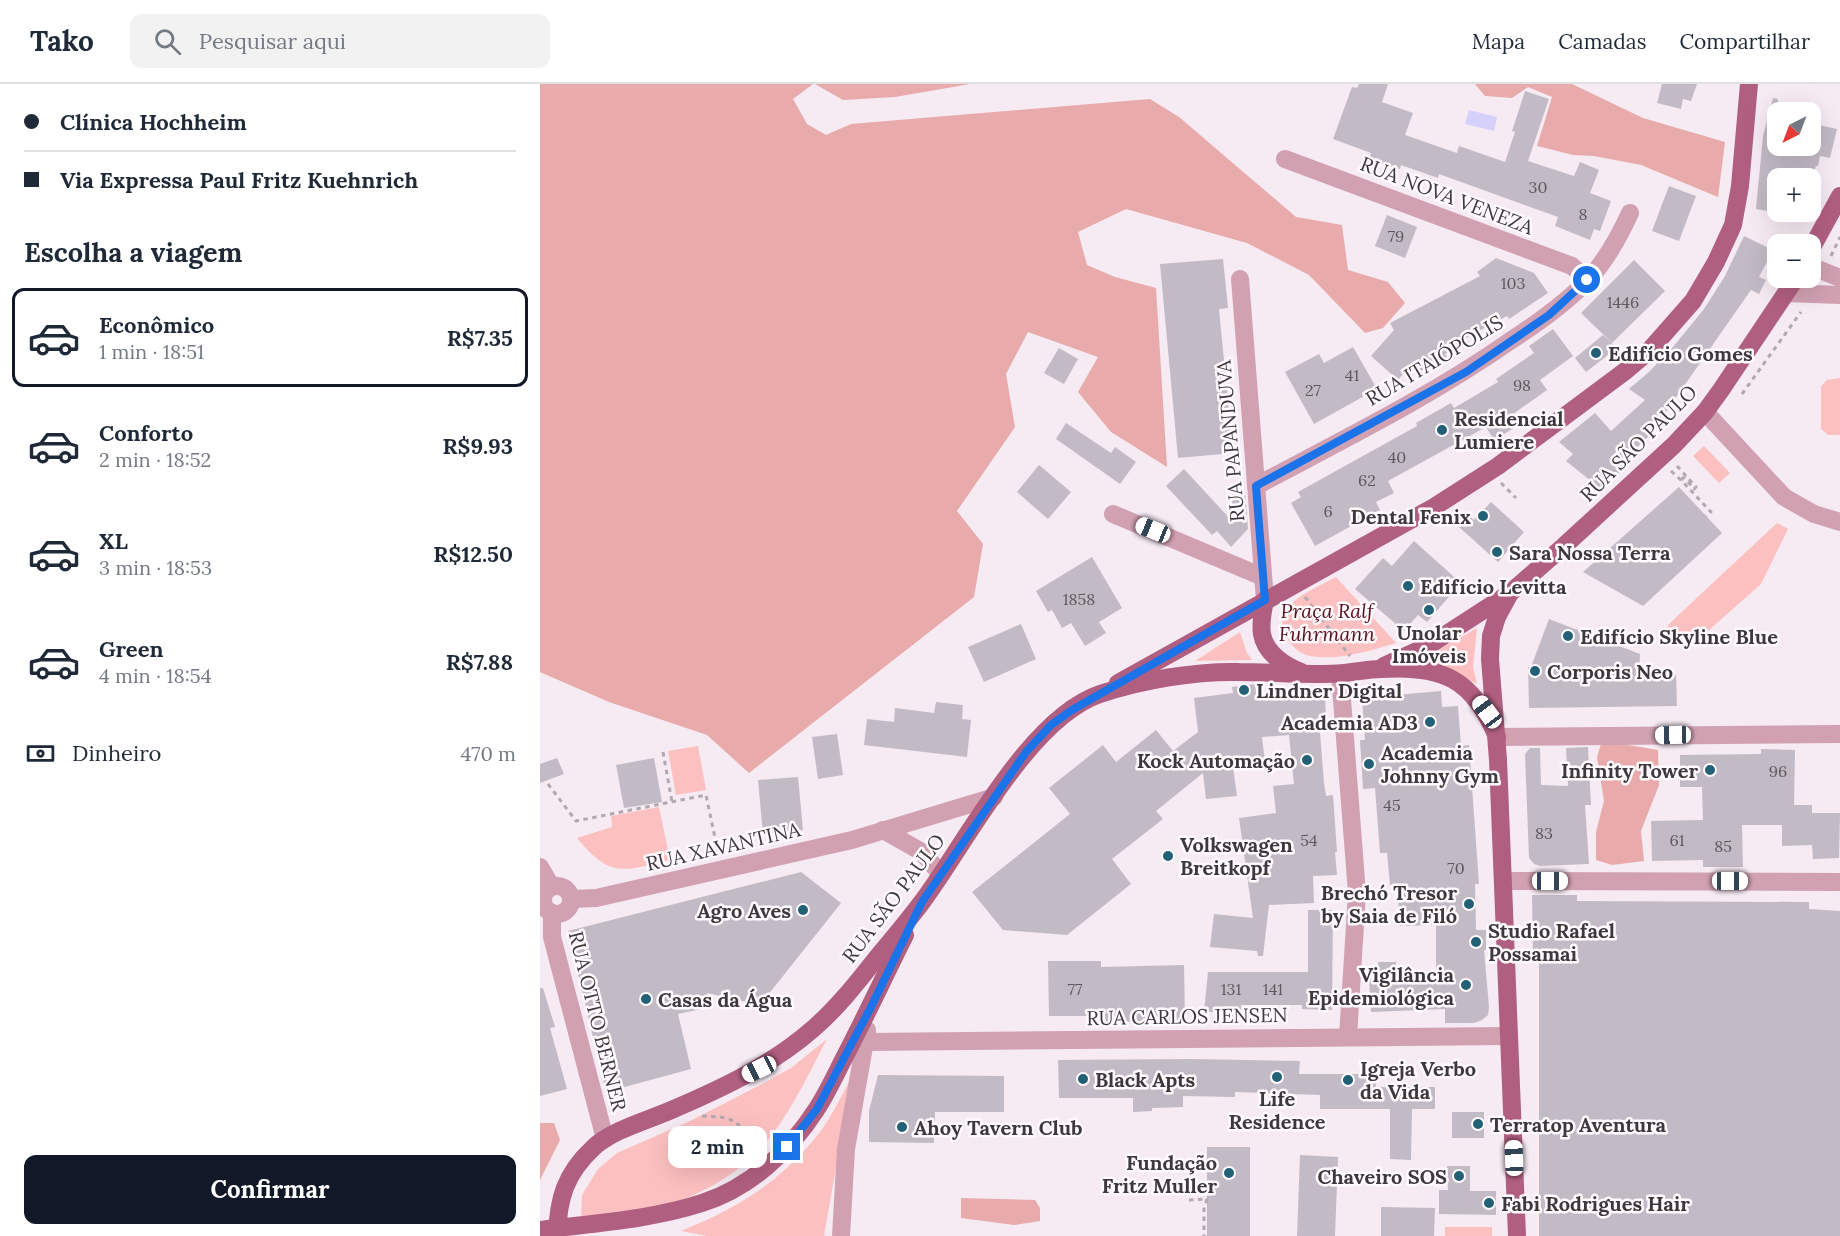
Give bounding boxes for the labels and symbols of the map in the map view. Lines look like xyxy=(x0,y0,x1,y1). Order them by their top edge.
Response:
north arrow xyxy=(1767,102,1821,156)
street label: RUA NOVA VENEZA xyxy=(1357,150,1538,240)
house number: 30 xyxy=(1529,177,1547,197)
house number: 8 xyxy=(1579,204,1588,224)
house number: 79 xyxy=(1388,226,1404,246)
route start xyxy=(1573,266,1600,293)
house number: 103 xyxy=(1501,273,1525,293)
house number: 1446 xyxy=(1607,292,1639,312)
street label: RUA ITAIÓPOLIS xyxy=(1361,309,1507,411)
place label: Edifício Gomes xyxy=(1608,341,1753,366)
marker: Edifício Gomes xyxy=(1589,346,1603,360)
street label: RUA PAPANDUVA xyxy=(1210,359,1250,523)
house number: 41 xyxy=(1345,365,1359,385)
house number: 98 xyxy=(1513,375,1531,395)
street label: RUA SÃO PAULO xyxy=(1574,379,1702,507)
house number: 27 xyxy=(1305,380,1322,400)
place label: Residencial Lumiere xyxy=(1454,406,1564,454)
marker: Residencial Lumiere xyxy=(1435,423,1449,437)
house number: 40 xyxy=(1388,447,1406,467)
house number: 62 xyxy=(1358,470,1376,490)
house number: 6 xyxy=(1323,501,1333,521)
place label: Dental Fenix xyxy=(1351,504,1471,529)
marker: Dental Fenix xyxy=(1476,509,1490,523)
car xyxy=(1133,515,1173,545)
place label: Sara Nossa Terra xyxy=(1509,540,1671,565)
marker: Sara Nossa Terra xyxy=(1490,545,1504,559)
place label: Edifício Levitta xyxy=(1420,574,1567,599)
marker: Edifício Levitta xyxy=(1401,579,1415,593)
house number: 1858 xyxy=(1063,589,1095,609)
park label: Praça Ralf Fuhrmann xyxy=(1279,598,1376,646)
marker: Unolar Imóveis xyxy=(1422,603,1436,617)
place label: Unolar Imóveis xyxy=(1392,620,1467,668)
place label: Edifício Skyline Blue xyxy=(1580,624,1778,649)
marker: Edifício Skyline Blue xyxy=(1561,629,1575,643)
place label: Corporis Neo xyxy=(1547,659,1673,684)
marker: Corporis Neo xyxy=(1528,664,1542,678)
place label: Lindner Digital xyxy=(1256,678,1402,703)
marker: Lindner Digital xyxy=(1237,683,1251,697)
car xyxy=(1469,692,1505,732)
place label: Academia AD3 xyxy=(1281,710,1418,735)
marker: Academia AD3 xyxy=(1423,715,1437,729)
car xyxy=(1655,726,1691,744)
place label: Academia Johnny Gym xyxy=(1381,740,1500,788)
place label: Kock Automação xyxy=(1137,748,1295,773)
marker: Kock Automação xyxy=(1300,753,1314,767)
marker: Academia Johnny Gym xyxy=(1362,757,1376,771)
place label: Infinity Tower xyxy=(1561,758,1698,783)
house number: 96 xyxy=(1769,761,1787,781)
marker: Infinity Tower xyxy=(1703,763,1717,777)
house number: 45 xyxy=(1383,795,1401,815)
street label: RUA XAVANTINA xyxy=(643,816,803,876)
house number: 83 xyxy=(1535,823,1553,843)
street label: RUA SÃO PAULO xyxy=(836,828,950,968)
house number: 54 xyxy=(1300,830,1318,850)
house number: 61 xyxy=(1669,830,1685,850)
place label: Volkswagen Breitkopf xyxy=(1180,832,1293,880)
house number: 85 xyxy=(1714,836,1732,856)
marker: Volkswagen Breitkopf xyxy=(1161,849,1175,863)
house number: 70 xyxy=(1447,858,1465,878)
car xyxy=(1532,872,1568,890)
car xyxy=(1712,872,1748,890)
place label: Brechó Tresor by Saia de Filó xyxy=(1320,880,1457,928)
marker: Brechó Tresor by Saia de Filó xyxy=(1462,897,1476,911)
place label: Agro Aves xyxy=(697,898,791,923)
marker: Agro Aves xyxy=(796,903,810,917)
place label: Studio Rafael Possamai xyxy=(1488,918,1615,966)
street label: RUA OTTO BERNER xyxy=(564,928,633,1114)
marker: Studio Rafael Possamai xyxy=(1469,935,1483,949)
place label: Vigilância Epidemiológica xyxy=(1308,962,1455,1010)
marker: Vigilância Epidemiológica xyxy=(1459,978,1473,992)
house number: 77 xyxy=(1068,979,1083,999)
house number: 131 xyxy=(1221,979,1241,999)
house number: 141 xyxy=(1263,979,1283,999)
place label: Casas da Água xyxy=(658,987,793,1012)
marker: Casas da Água xyxy=(639,992,653,1006)
street label: RUA CARLOS JENSEN xyxy=(1086,1002,1288,1030)
car xyxy=(739,1053,779,1085)
place label: Igreja Verbo da Vida xyxy=(1360,1056,1476,1104)
place label: Black Apts xyxy=(1095,1067,1196,1092)
marker: Life Residence xyxy=(1270,1070,1284,1084)
marker: Black Apts xyxy=(1076,1072,1090,1086)
marker: Igreja Verbo da Vida xyxy=(1341,1073,1355,1087)
place label: Life Residence xyxy=(1229,1086,1326,1134)
place label: Terratop Aventura xyxy=(1490,1112,1667,1137)
place label: Ahoy Tavern Club xyxy=(914,1115,1083,1140)
marker: Terratop Aventura xyxy=(1471,1117,1485,1131)
marker: Ahoy Tavern Club xyxy=(895,1120,909,1134)
callout: 2 min xyxy=(667,1126,766,1168)
route end xyxy=(773,1133,800,1160)
car xyxy=(1504,1140,1524,1176)
place label: Fundação Fritz Muller xyxy=(1102,1150,1217,1198)
place label: Chaveiro SOS xyxy=(1317,1164,1447,1189)
marker: Fundação Fritz Muller xyxy=(1222,1166,1236,1180)
marker: Chaveiro SOS xyxy=(1452,1169,1466,1183)
place label: Fabi Rodrigues Hair xyxy=(1501,1191,1690,1216)
marker: Fabi Rodrigues Hair xyxy=(1482,1196,1496,1210)

